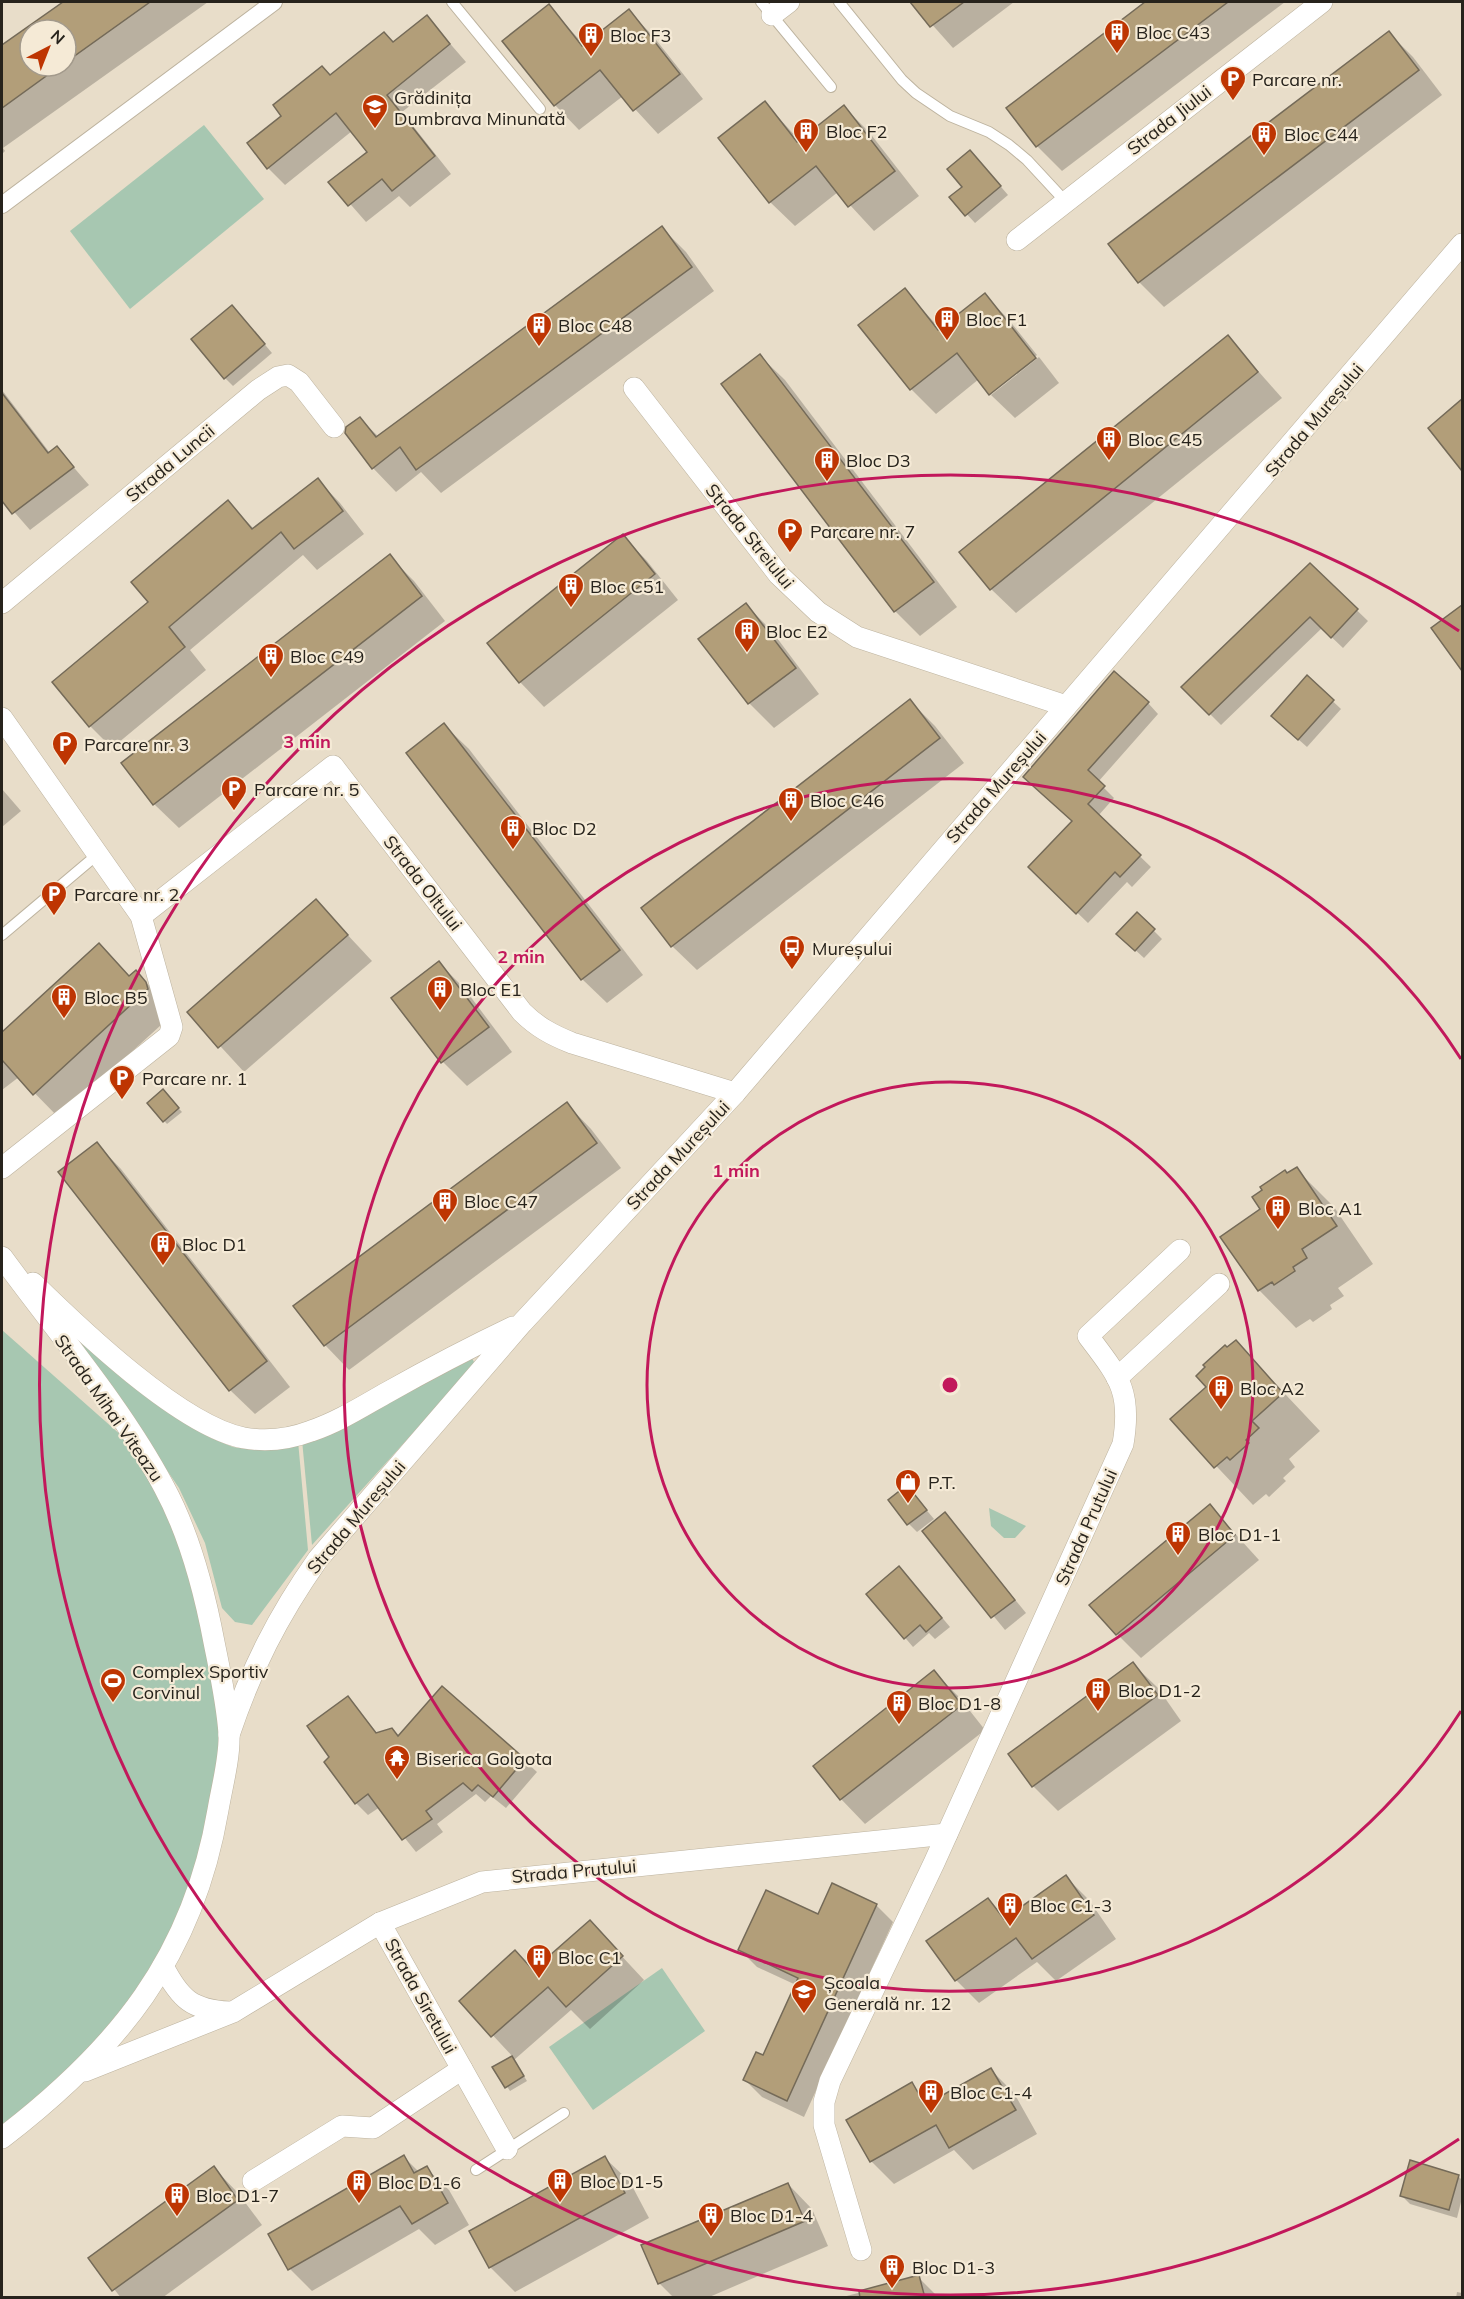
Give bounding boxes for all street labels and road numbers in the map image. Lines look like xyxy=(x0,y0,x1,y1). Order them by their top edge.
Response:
street label: Strada Jiului xyxy=(1122,80,1216,160)
street label: Strada Mureșului xyxy=(1260,358,1368,482)
street label: Strada Luncii xyxy=(121,419,219,507)
street label: Strada Streiului xyxy=(701,479,799,593)
street label: Strada Mureșului xyxy=(941,726,1051,848)
street label: Strada Oltului xyxy=(379,831,467,935)
street label: Strada Mureșului xyxy=(621,1095,735,1215)
street label: Strada Mihai Viteazu xyxy=(50,1330,168,1486)
street label: Strada Mureșului xyxy=(302,1455,410,1579)
street label: Strada Prutului xyxy=(1050,1465,1122,1589)
street label: Strada Prutului xyxy=(511,1854,637,1888)
street label: Strada Siretului xyxy=(380,1934,462,2058)

